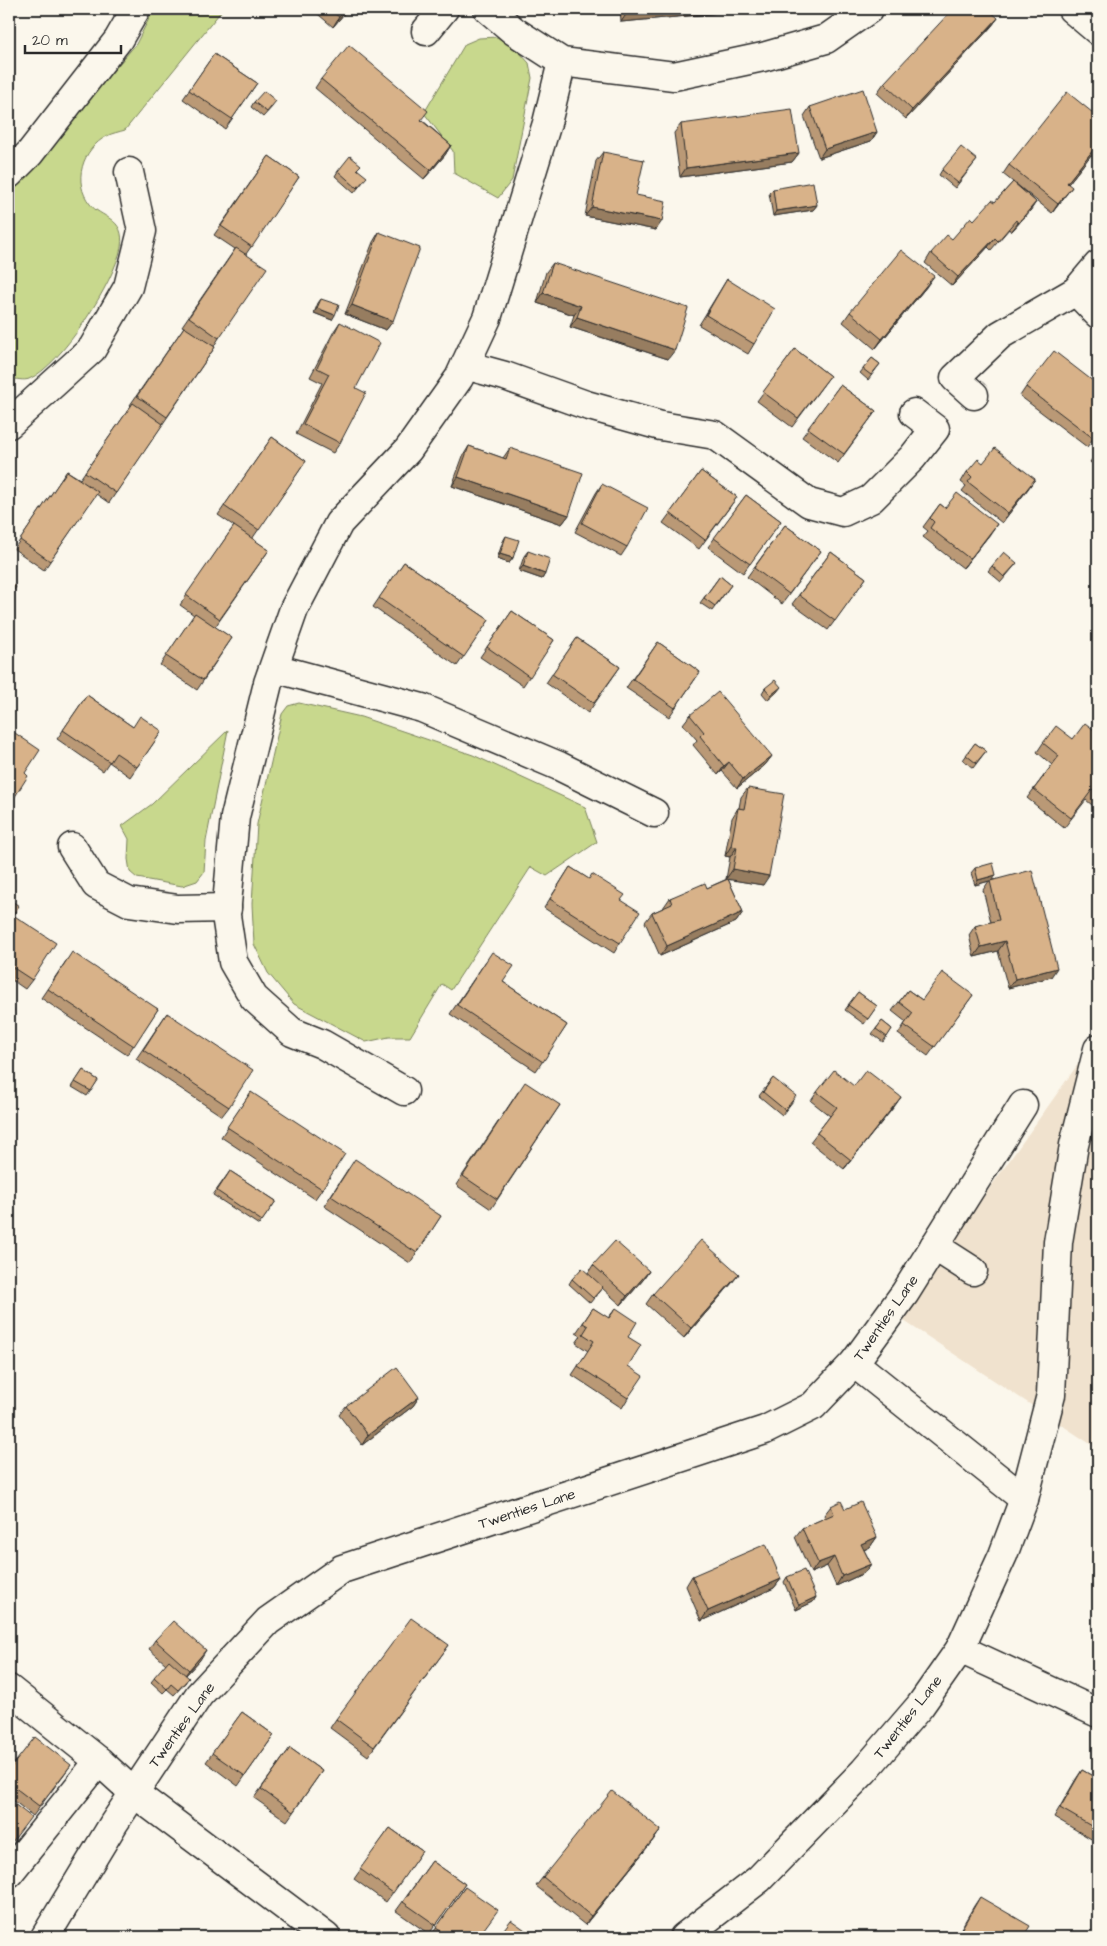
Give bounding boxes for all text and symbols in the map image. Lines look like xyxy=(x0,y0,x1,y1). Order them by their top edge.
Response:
scale bar xyxy=(25,22,121,54)
text: 20 m xyxy=(32,30,68,51)
street label: Twenties Lane xyxy=(849,1271,923,1365)
street label: Twenties Lane xyxy=(476,1483,578,1535)
street label: Twenties Lane xyxy=(869,1671,947,1763)
street label: Twenties Lane xyxy=(144,1678,220,1772)

